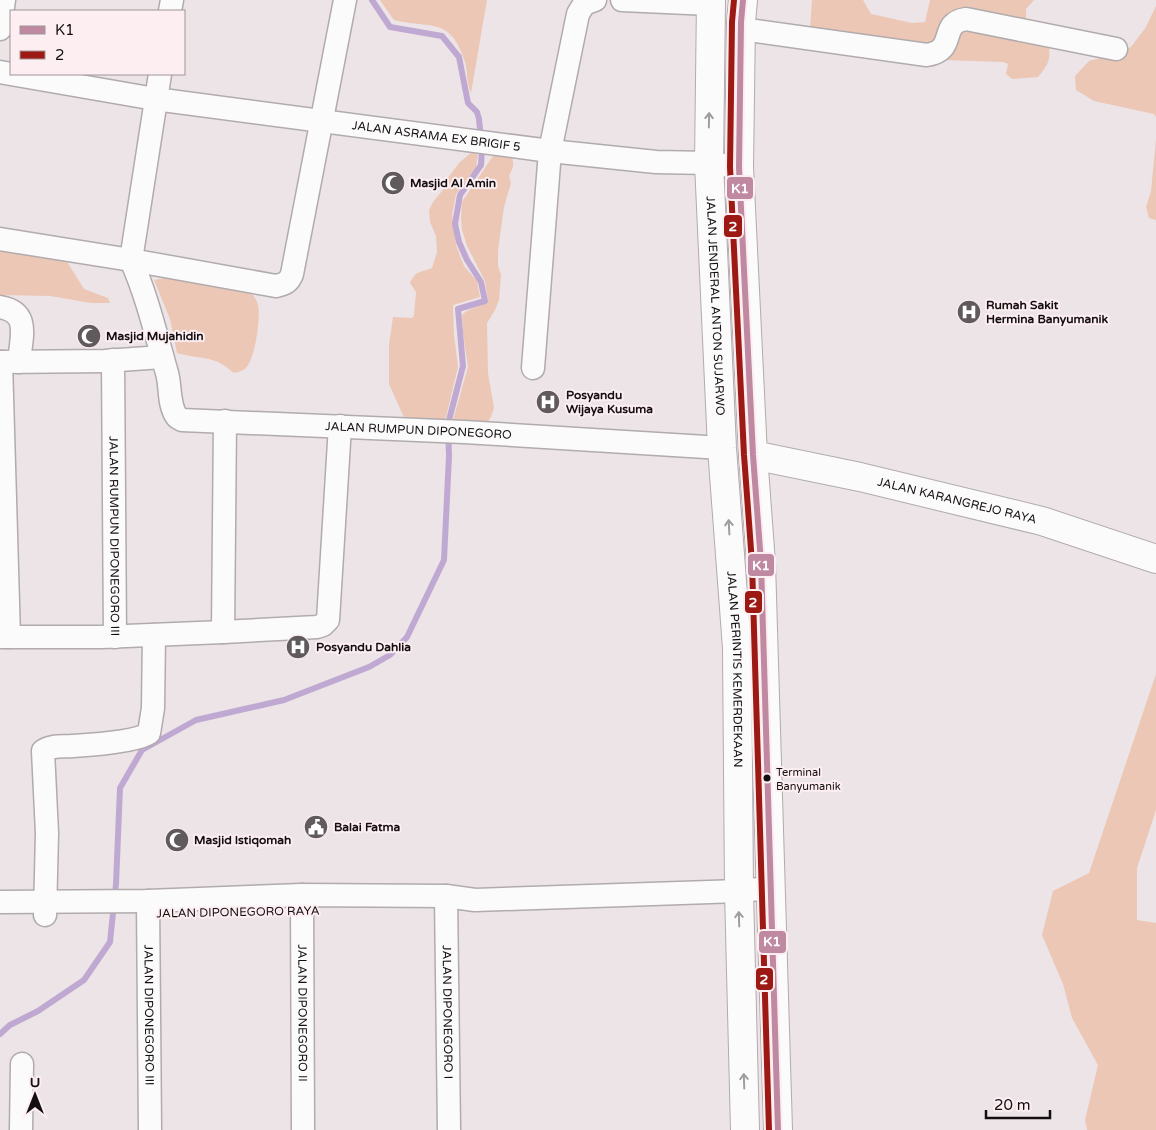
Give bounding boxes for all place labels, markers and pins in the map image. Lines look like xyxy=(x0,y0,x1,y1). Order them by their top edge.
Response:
mosque icon: Masjid Al Amin xyxy=(380,170,406,196)
place label: Masjid Al Amin xyxy=(410,176,496,191)
place label: Rumah Sakit Hermina Banyumanik xyxy=(986,298,1109,327)
hospital icon: Rumah Sakit Hermina Banyumanik xyxy=(956,299,982,325)
mosque icon: Masjid Mujahidin xyxy=(76,323,102,349)
place label: Masjid Mujahidin xyxy=(106,329,204,344)
place label: Posyandu Wijaya Kusuma xyxy=(566,388,653,417)
hospital icon: Posyandu Wijaya Kusuma xyxy=(535,389,561,415)
hospital icon: Posyandu Dahlia xyxy=(285,634,311,660)
place label: Posyandu Dahlia xyxy=(316,640,411,655)
place label: Terminal Banyumanik xyxy=(776,766,841,793)
marker: Terminal Banyumanik xyxy=(762,773,772,783)
public building icon: Balai Fatma xyxy=(303,814,329,840)
place label: Balai Fatma xyxy=(334,820,400,834)
mosque icon: Masjid Istiqomah xyxy=(164,827,190,853)
place label: Masjid Istiqomah xyxy=(194,833,291,848)

